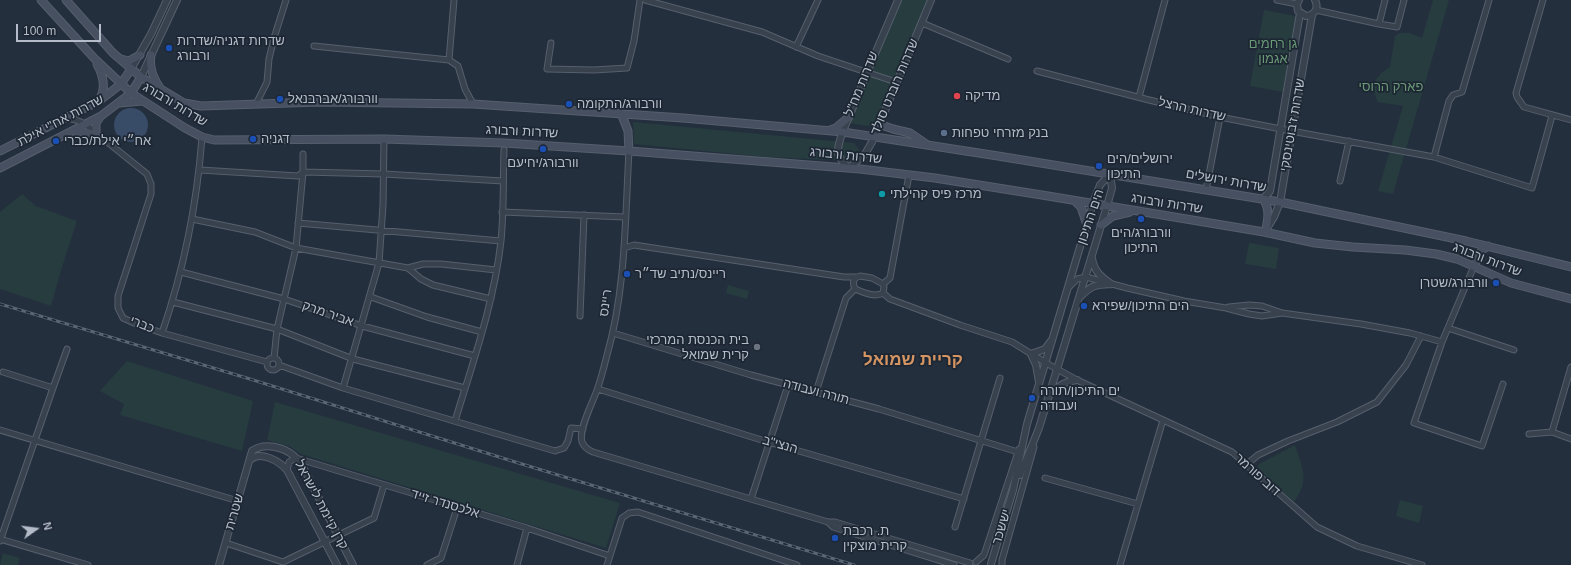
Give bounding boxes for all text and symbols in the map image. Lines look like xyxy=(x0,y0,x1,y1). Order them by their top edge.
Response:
scale bar xyxy=(18,16,103,42)
text: 100 m xyxy=(23,24,56,38)
place label: שדרות דגניה/שדרות ורבורג xyxy=(177,33,285,64)
park label: גן רחמים אגמון xyxy=(1249,36,1297,67)
street label: שדרות רוברט סולד xyxy=(868,37,922,137)
marker: שדרות דגניה/שדרות ורבורג xyxy=(164,43,174,53)
street label: שדרות מח"ל xyxy=(842,49,882,119)
street label: שדרות ז'בוטינסקי xyxy=(1277,77,1309,173)
park label: פארק הרוסי xyxy=(1359,79,1423,95)
street label: שדרות ורבורג xyxy=(140,80,210,130)
place label: מדיקה xyxy=(965,88,1000,104)
place label: וורבורג/אברבנאל xyxy=(288,91,378,107)
marker: מדיקה xyxy=(952,91,962,101)
street label: שדרות אח"י אילת xyxy=(15,92,107,150)
marker: וורבורג/אברבנאל xyxy=(275,94,285,104)
street label: שדרות הרצל xyxy=(1157,95,1227,125)
place label: וורבורג/התקומה xyxy=(577,96,662,112)
marker: וורבורג/התקומה xyxy=(564,99,574,109)
street label: שדרות ורבורג xyxy=(485,122,559,142)
place label: בנק מזרחי טפחות xyxy=(952,125,1048,141)
marker: בנק מזרחי טפחות xyxy=(939,128,949,138)
place label: דגניה xyxy=(261,131,289,147)
place label: אח״י אילת/כברי xyxy=(64,133,151,149)
marker: דגניה xyxy=(248,134,258,144)
marker: אח״י אילת/כברי xyxy=(51,136,61,146)
marker: וורבורג/יחיעם xyxy=(538,144,548,154)
street label: שדרות ורבורג xyxy=(809,144,883,168)
place label: ירושלים/הים התיכון xyxy=(1107,151,1173,182)
place label: וורבורג/יחיעם xyxy=(507,155,579,171)
marker: ירושלים/הים התיכון xyxy=(1094,161,1104,171)
street label: שדרות ירושלים xyxy=(1184,166,1268,196)
place label: מרכז פיס קהילתי xyxy=(890,186,982,202)
street label: הים התיכון xyxy=(1074,187,1108,247)
marker: מרכז פיס קהילתי xyxy=(877,189,887,199)
street label: שדרות ורבורג xyxy=(1130,191,1204,217)
marker: וורבורג/הים התיכון xyxy=(1136,214,1146,224)
place label: וורבורג/הים התיכון xyxy=(1111,225,1171,256)
street label: שדרות ורבורג xyxy=(1450,240,1524,280)
place label: ריינס/נתיב שד״ר xyxy=(635,266,726,282)
marker: ריינס/נתיב שד״ר xyxy=(622,269,632,279)
place label: וורבורג/שטרן xyxy=(1420,275,1488,291)
marker: וורבורג/שטרן xyxy=(1491,278,1501,288)
street label: ריינס xyxy=(596,288,616,318)
street label: אביר מרק xyxy=(300,298,356,330)
place label: הים התיכון/שפירא xyxy=(1092,298,1189,314)
marker: הים התיכון/שפירא xyxy=(1079,301,1089,311)
street label: כברי xyxy=(128,313,156,337)
place label: בית הכנסת המרכזי קרית שמואל xyxy=(646,332,749,363)
marker: בית הכנסת המרכזי קרית שמואל xyxy=(752,342,762,352)
district label: קריית שמואל xyxy=(863,350,963,370)
street label: תורה ועבודה xyxy=(781,376,851,408)
place label: ים התיכון/תורה ועבודה xyxy=(1040,383,1120,414)
marker: ים התיכון/תורה ועבודה xyxy=(1027,393,1037,403)
street label: הנצי"ב xyxy=(760,433,800,457)
street label: דוב פורמר xyxy=(1231,451,1283,499)
street label: קרן קיימת לישראל xyxy=(291,458,351,552)
street label: אלכסנדר זייד xyxy=(409,486,481,522)
street label: שטרית xyxy=(222,492,248,532)
street label: יששכר xyxy=(989,507,1015,547)
north arrow xyxy=(16,509,56,549)
text: N xyxy=(41,521,54,531)
place label: ת. רכבת קרית מוצקין xyxy=(843,523,907,554)
marker: ת. רכבת קרית מוצקין xyxy=(830,533,840,543)

